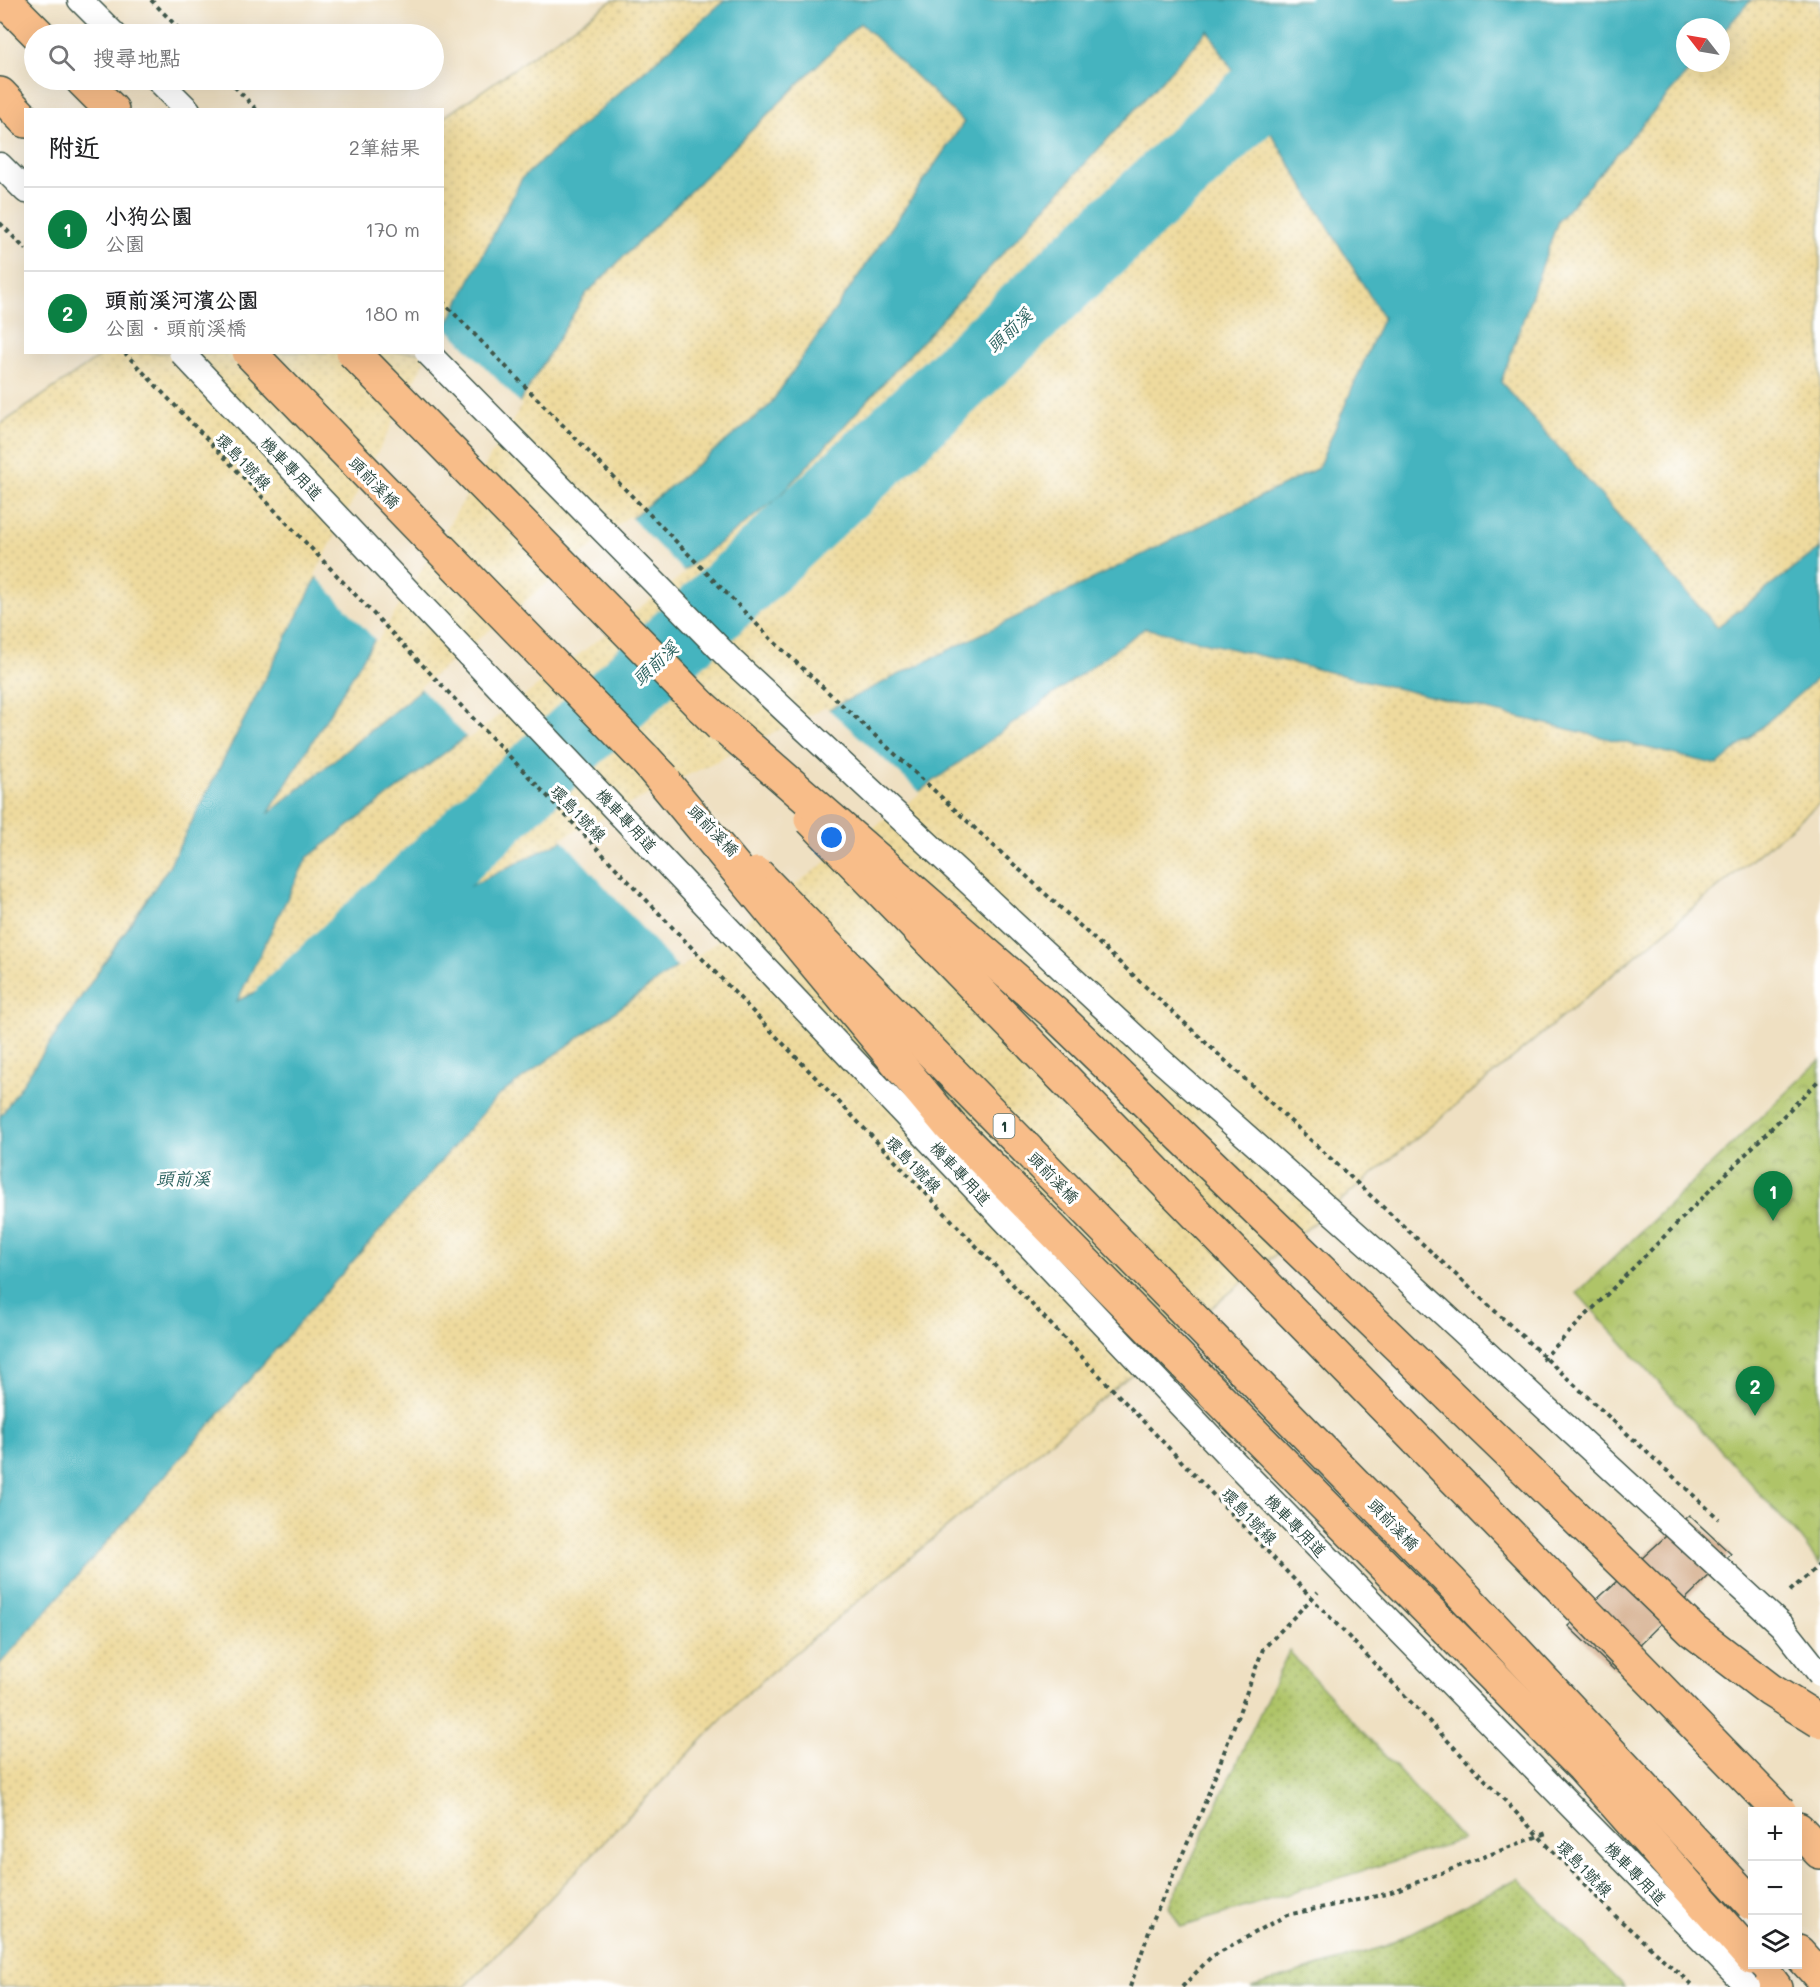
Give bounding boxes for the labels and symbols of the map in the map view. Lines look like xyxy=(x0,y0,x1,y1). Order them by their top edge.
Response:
north arrow xyxy=(1676,18,1730,72)
water label: 頭前溪 xyxy=(981,302,1038,357)
street label: 環島1號線 xyxy=(212,428,276,494)
street label: 機車專用道 xyxy=(257,432,327,504)
street label: 頭前溪橋 xyxy=(345,452,405,512)
water label: 頭前溪 xyxy=(627,635,684,690)
street label: 環島1號線 xyxy=(547,780,611,846)
street label: 機車專用道 xyxy=(592,784,662,856)
street label: 頭前溪橋 xyxy=(684,800,744,860)
your location xyxy=(817,823,846,852)
road number: 1 xyxy=(994,1114,1014,1138)
street label: 環島1號線 xyxy=(882,1131,946,1197)
street label: 機車專用道 xyxy=(926,1137,996,1209)
street label: 頭前溪橋 xyxy=(1024,1147,1084,1207)
water label: 頭前溪 xyxy=(156,1166,211,1190)
pin: 1 xyxy=(1754,1172,1792,1221)
pin: 2 xyxy=(1736,1366,1774,1416)
street label: 環島1號線 xyxy=(1218,1483,1282,1549)
street label: 機車專用道 xyxy=(1261,1489,1331,1561)
street label: 頭前溪橋 xyxy=(1364,1494,1424,1554)
street label: 環島1號線 xyxy=(1553,1835,1617,1901)
street label: 機車專用道 xyxy=(1601,1837,1671,1909)

